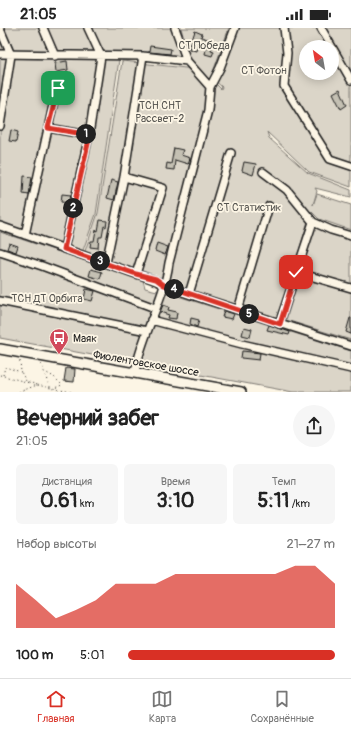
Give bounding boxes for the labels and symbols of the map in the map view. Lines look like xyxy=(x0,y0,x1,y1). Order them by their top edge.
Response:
park label: СТ Победа xyxy=(178,39,230,52)
north arrow xyxy=(299,40,339,80)
park label: СТ Фотон xyxy=(241,64,287,77)
pin xyxy=(41,71,75,105)
park label: ТСН СНТ Рассвет-2 xyxy=(136,99,184,125)
pin: 1 xyxy=(76,124,96,144)
pin: 2 xyxy=(63,198,83,218)
park label: СТ Статистик xyxy=(217,201,282,214)
pin: 3 xyxy=(90,251,110,271)
pin xyxy=(279,255,313,289)
pin: 4 xyxy=(164,279,184,299)
park label: ТСН ДТ Орбита xyxy=(11,292,83,305)
pin: 5 xyxy=(239,304,259,324)
bus stop icon: Маяк xyxy=(48,327,70,355)
place label: Маяк xyxy=(73,332,97,345)
street label: Фиолентовское шоссе xyxy=(92,348,200,379)

